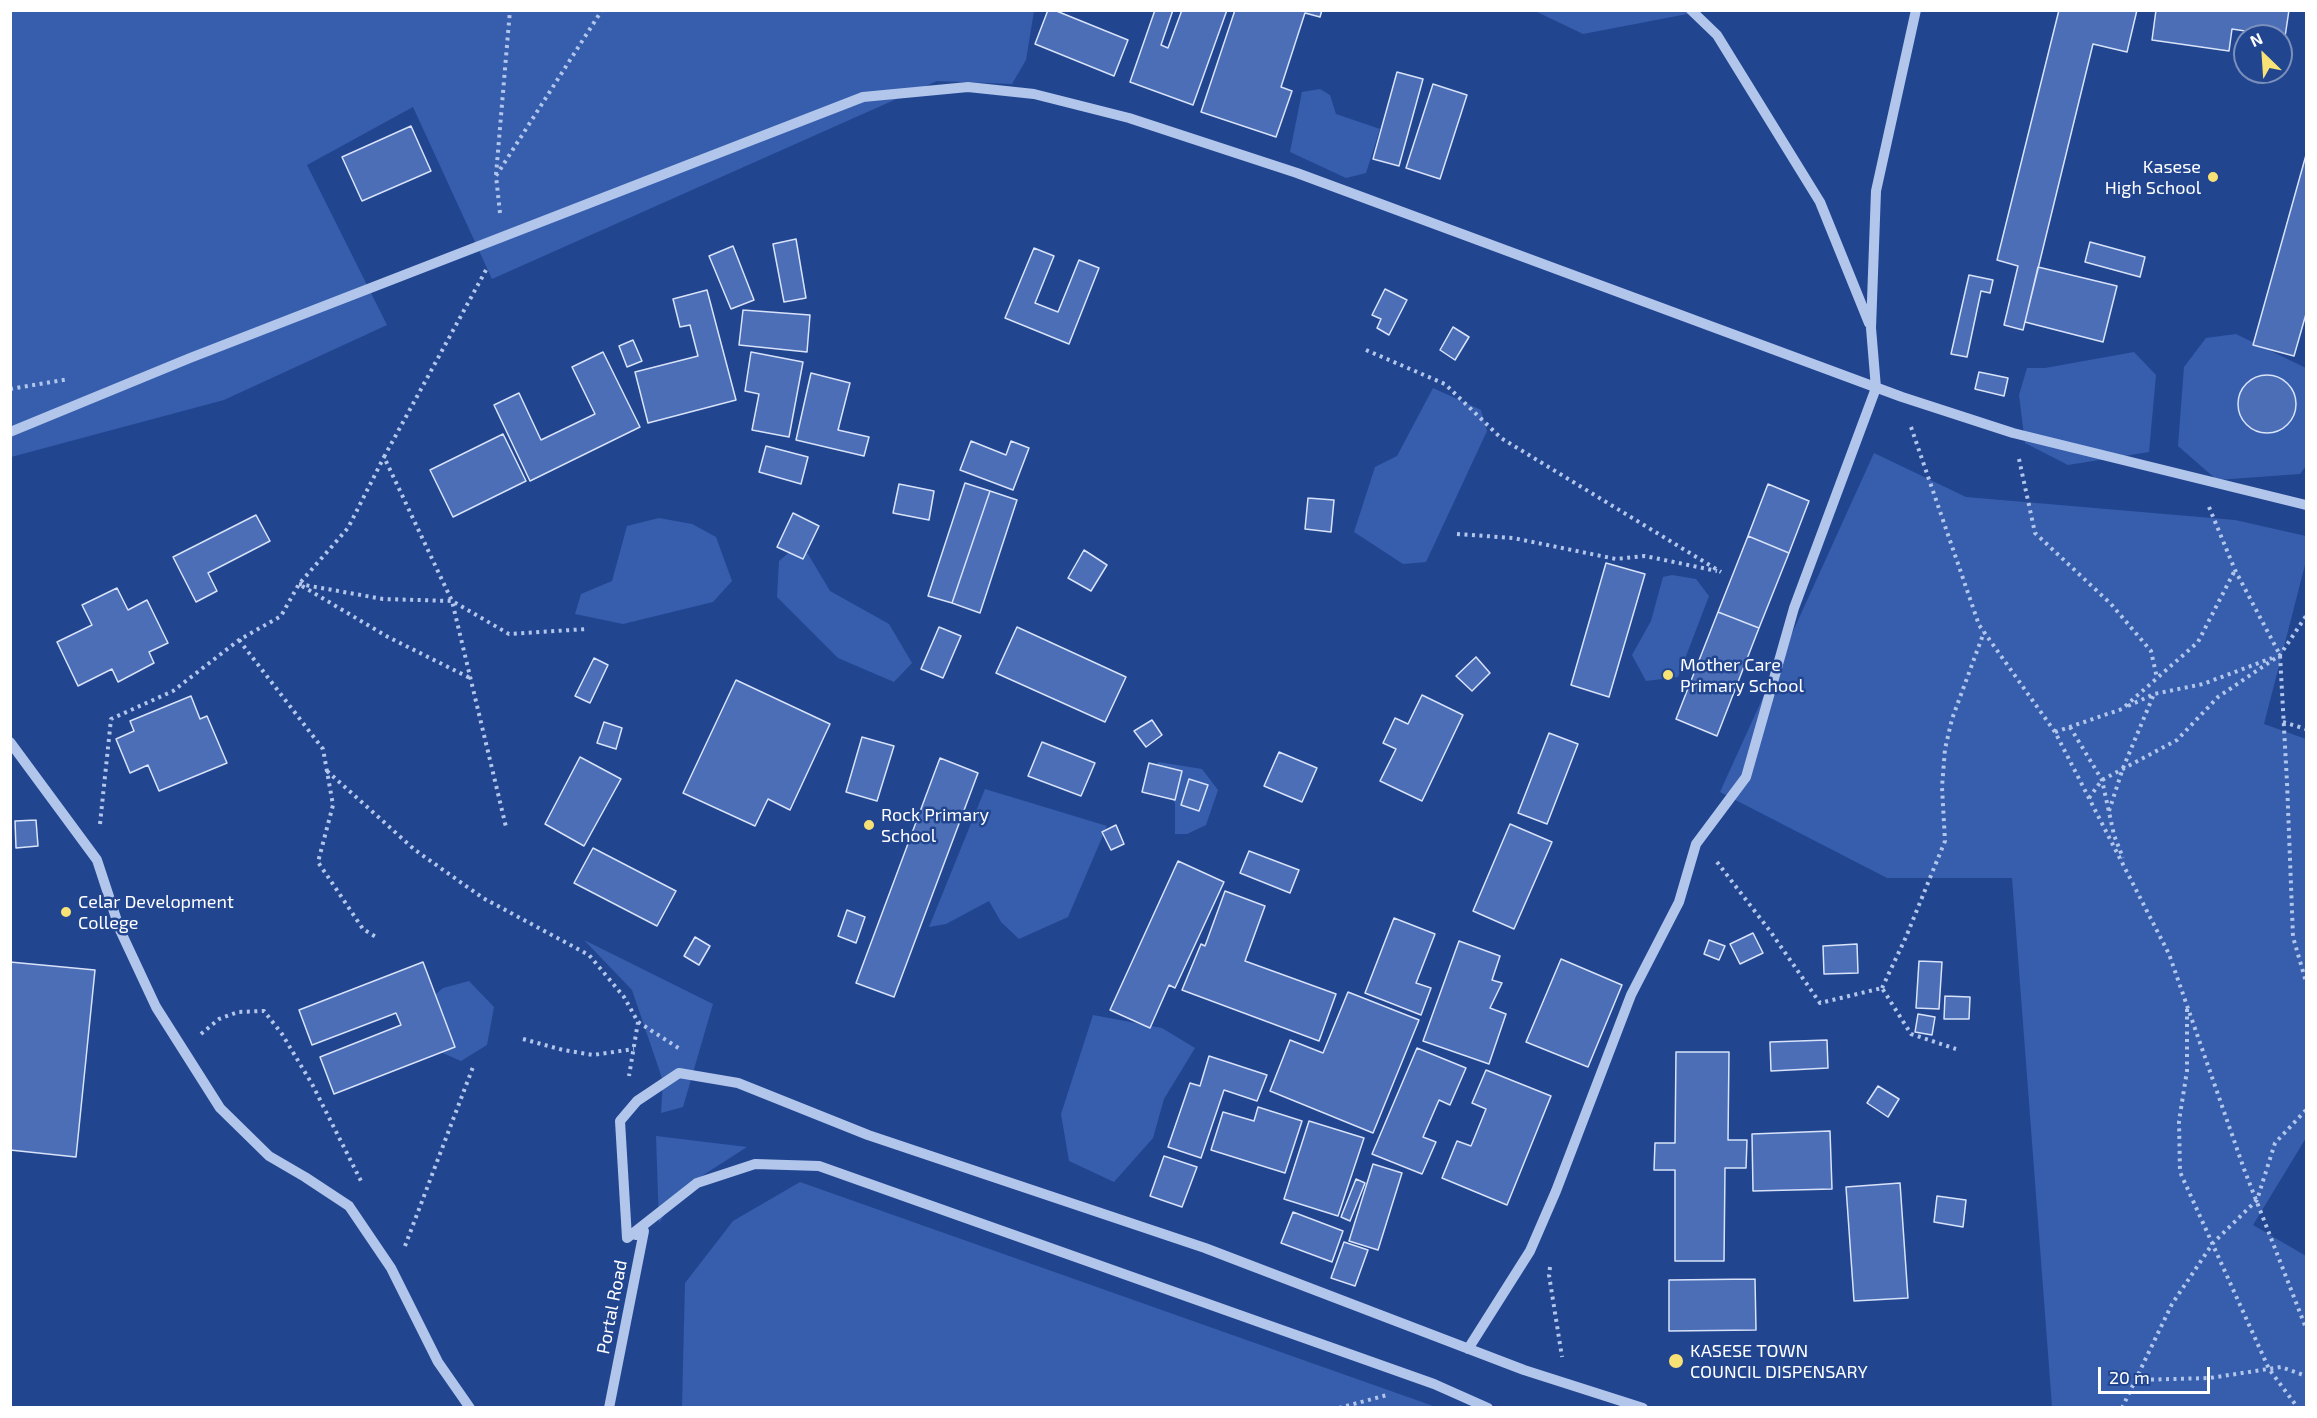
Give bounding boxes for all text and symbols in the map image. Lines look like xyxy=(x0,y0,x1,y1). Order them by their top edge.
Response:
north arrow xyxy=(2233,24,2293,84)
text: N xyxy=(2247,28,2265,50)
place label: Kasese High School xyxy=(2105,156,2201,198)
marker: Kasese High School xyxy=(2206,170,2220,184)
place label: Mother Care Primary School xyxy=(1680,654,1804,696)
marker: Mother Care Primary School xyxy=(1661,668,1675,682)
place label: Rock Primary School xyxy=(881,804,989,846)
marker: Rock Primary School xyxy=(862,818,876,832)
place label: Celar Development College xyxy=(78,891,234,934)
marker: Celar Development College xyxy=(59,905,73,919)
street label: Portal Road xyxy=(592,1258,632,1356)
place label: KASESE TOWN COUNCIL DISPENSARY xyxy=(1690,1340,1868,1382)
marker: KASESE TOWN COUNCIL DISPENSARY xyxy=(1667,1352,1685,1370)
scale bar xyxy=(2101,1355,2214,1393)
text: 20 m xyxy=(2109,1366,2150,1388)

